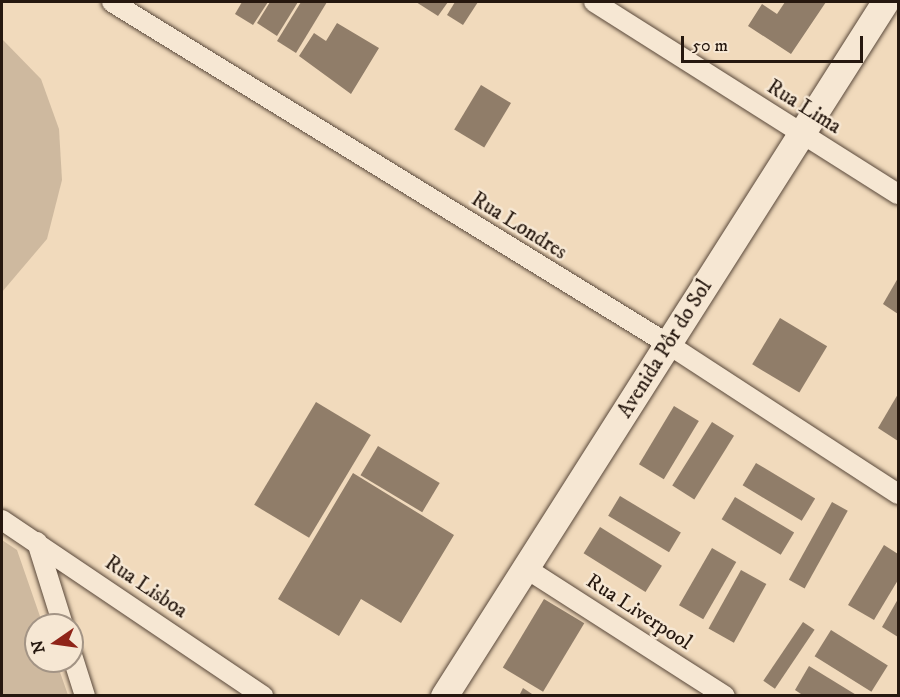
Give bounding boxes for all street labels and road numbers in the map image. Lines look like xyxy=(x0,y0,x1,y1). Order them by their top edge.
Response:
street label: Rua Lima xyxy=(762,74,846,140)
street label: Rua Londres xyxy=(467,187,571,265)
street label: Avenida Pôr do Sol xyxy=(612,275,718,423)
street label: Rua Lisboa xyxy=(100,550,192,624)
street label: Rua Liverpool xyxy=(581,568,697,656)

